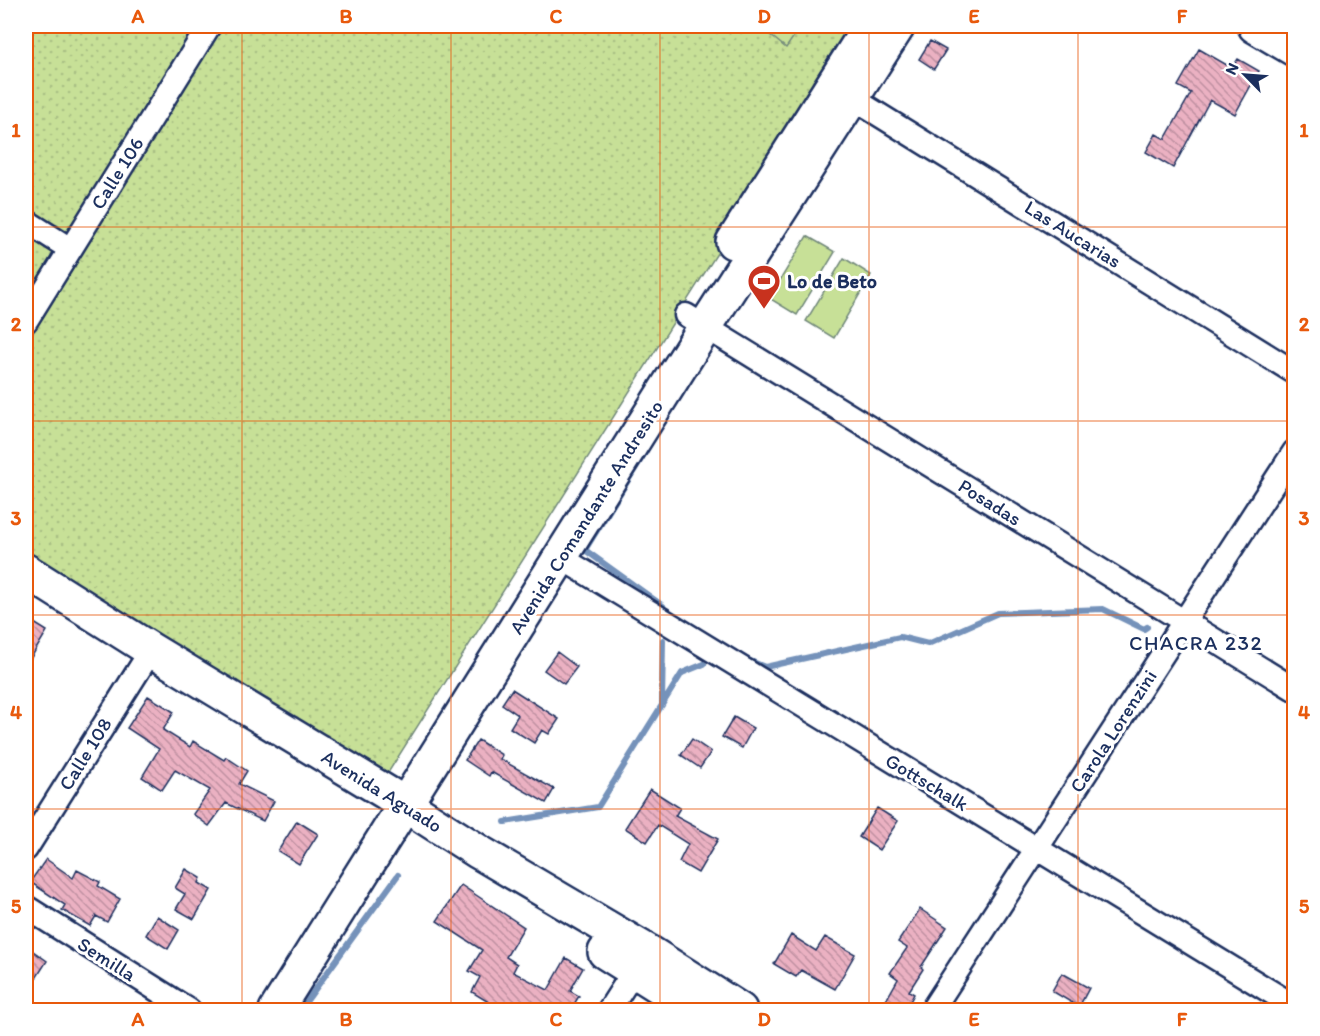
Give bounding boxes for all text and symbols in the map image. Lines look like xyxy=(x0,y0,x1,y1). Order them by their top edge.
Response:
text: A xyxy=(131,4,145,28)
text: B xyxy=(340,4,353,28)
text: C xyxy=(550,4,563,28)
text: D xyxy=(757,4,771,28)
text: E xyxy=(968,4,980,28)
text: F xyxy=(1177,4,1188,28)
north arrow xyxy=(1215,45,1275,105)
text: N xyxy=(1221,60,1243,78)
text: 1 xyxy=(11,118,21,142)
text: 1 xyxy=(1299,118,1309,142)
street label: Calle 106 xyxy=(85,132,149,214)
street label: Las Aucarias xyxy=(1020,195,1126,273)
sports icon: Lo de Beto xyxy=(746,263,782,310)
place label: Lo de Beto xyxy=(787,269,877,293)
text: 2 xyxy=(11,312,22,336)
text: 2 xyxy=(1299,312,1310,336)
street label: Avenida Comandante Andresito xyxy=(504,396,668,638)
street label: Posadas xyxy=(954,473,1026,531)
text: 3 xyxy=(11,506,22,530)
text: 3 xyxy=(1299,506,1310,530)
district label: CHACRA 232 xyxy=(1129,630,1263,655)
street label: Carola Lorenzini xyxy=(1064,665,1162,797)
text: 4 xyxy=(10,700,22,724)
text: 4 xyxy=(1298,700,1310,724)
street label: Calle 108 xyxy=(53,713,117,795)
street label: Avenida Aguado xyxy=(317,744,447,838)
street label: Gottschalk xyxy=(881,748,973,816)
text: 5 xyxy=(11,894,22,918)
text: 5 xyxy=(1299,894,1310,918)
street label: Semilla xyxy=(73,932,141,987)
text: A xyxy=(131,1007,145,1031)
text: B xyxy=(340,1007,353,1031)
text: C xyxy=(550,1007,563,1031)
text: D xyxy=(757,1007,771,1031)
text: E xyxy=(968,1007,980,1031)
text: F xyxy=(1177,1007,1188,1031)

